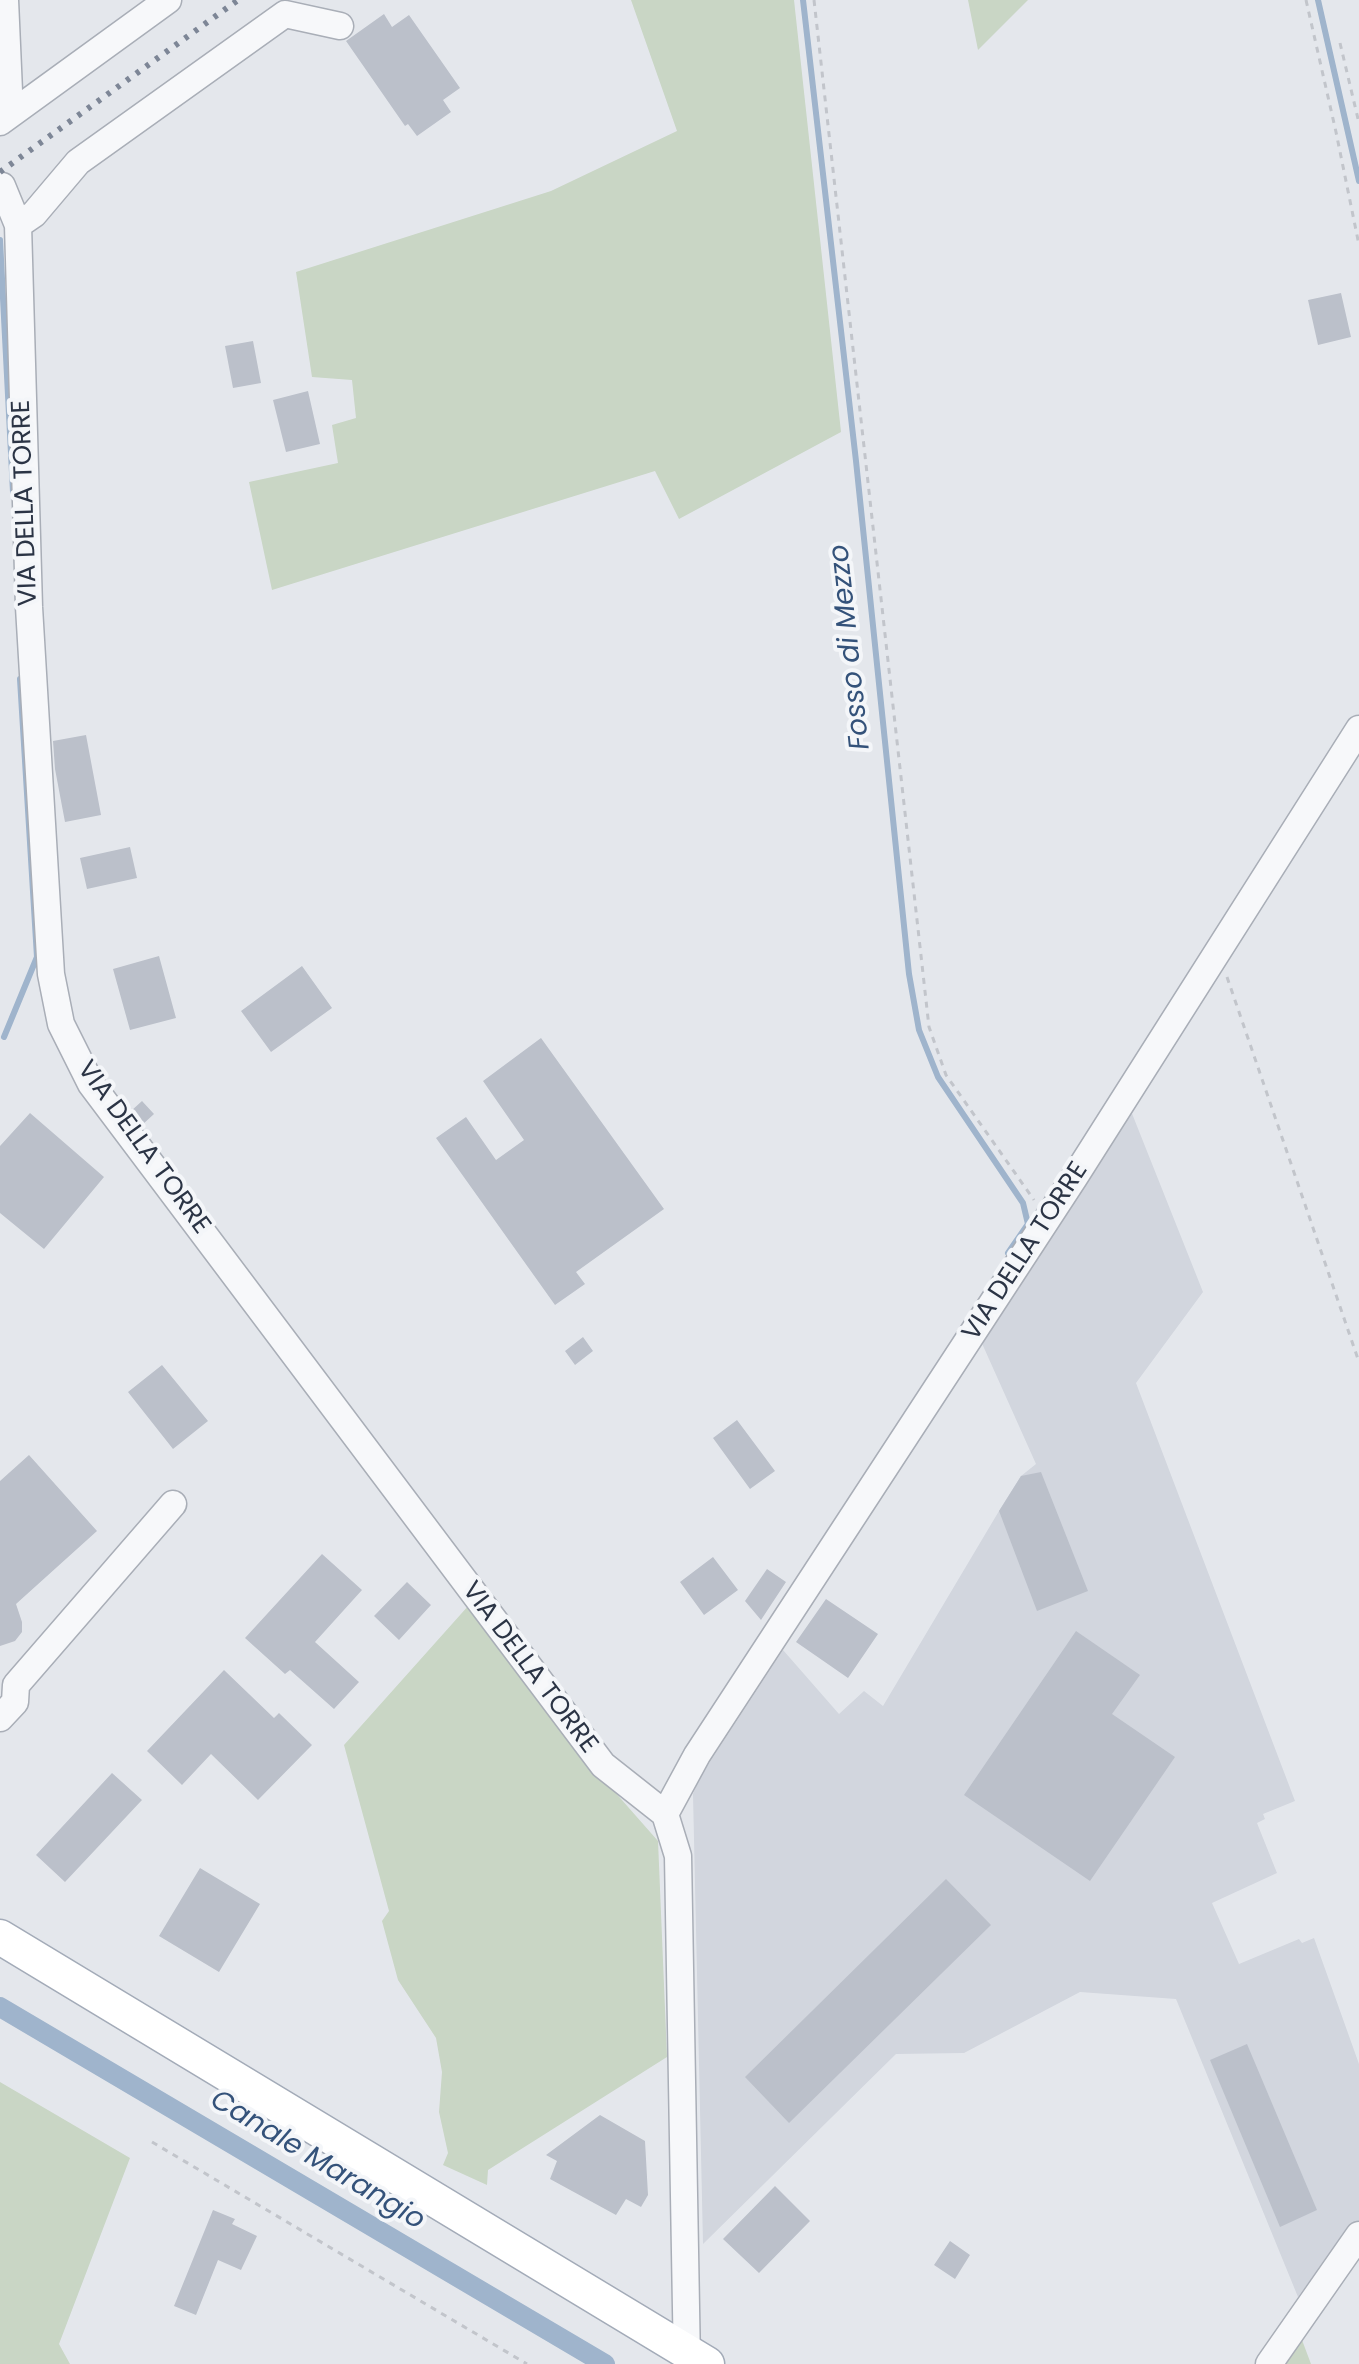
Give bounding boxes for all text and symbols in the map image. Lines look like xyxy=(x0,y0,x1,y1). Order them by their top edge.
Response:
street label: VIA DELLA TORRE xyxy=(7,399,45,607)
water label: Fosso di Mezzo xyxy=(823,543,879,751)
street label: VIA DELLA TORRE xyxy=(70,1055,216,1241)
street label: VIA DELLA TORRE xyxy=(957,1157,1095,1347)
street label: VIA DELLA TORRE xyxy=(454,1576,604,1760)
water label: Canale Marangio xyxy=(204,2084,430,2238)

